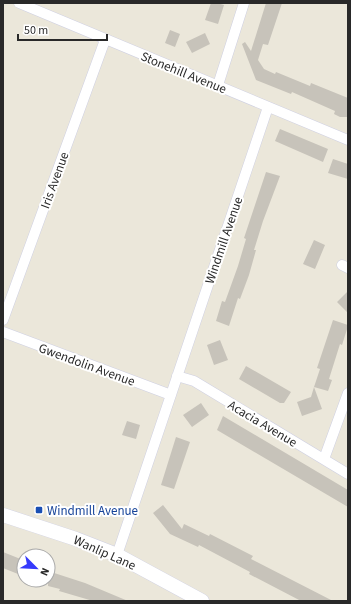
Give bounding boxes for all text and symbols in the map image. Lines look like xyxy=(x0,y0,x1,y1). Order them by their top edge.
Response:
scale bar xyxy=(18,16,107,42)
text: 50 m xyxy=(24,22,48,39)
street label: Stonehill Avenue xyxy=(138,48,229,98)
street label: Iris Avenue xyxy=(36,149,74,211)
street label: Windmill Avenue xyxy=(201,194,247,286)
street label: Gwendolin Avenue xyxy=(36,339,137,391)
street label: Acacia Avenue xyxy=(225,396,300,452)
place label: Windmill Avenue xyxy=(47,502,138,520)
marker: Windmill Avenue xyxy=(34,505,44,515)
street label: Wanlip Lane xyxy=(71,531,139,575)
north arrow xyxy=(16,548,56,588)
text: N xyxy=(36,565,53,578)

